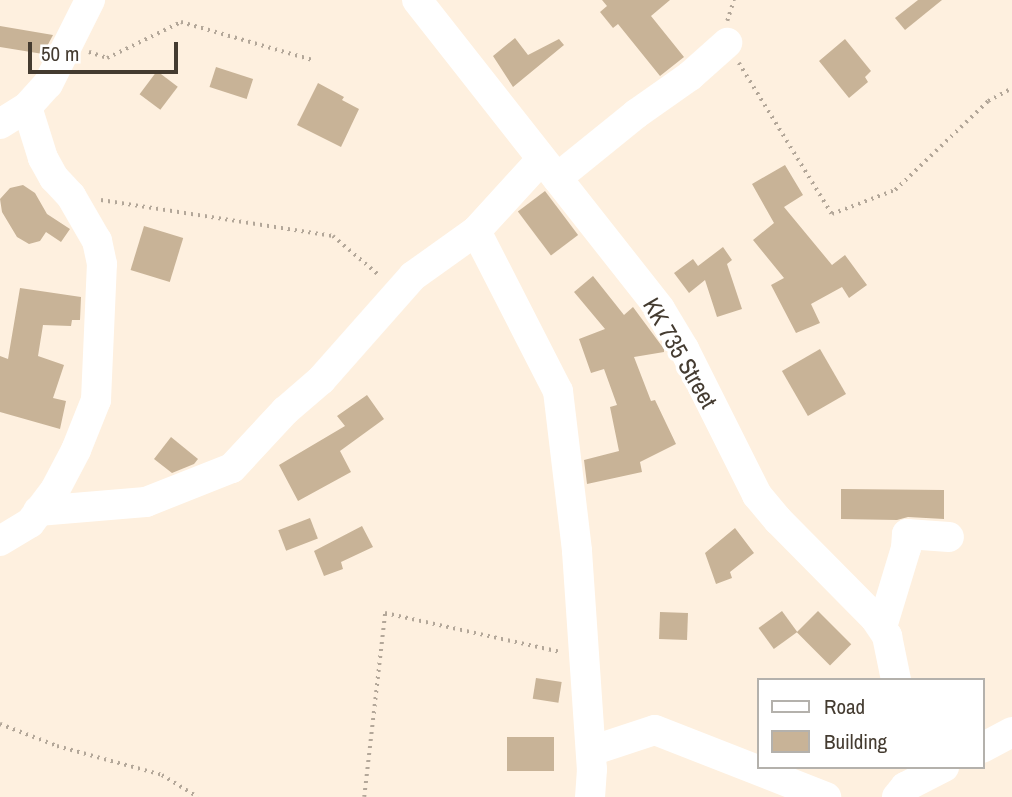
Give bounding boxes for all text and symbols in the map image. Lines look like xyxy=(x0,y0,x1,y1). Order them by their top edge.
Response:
scale bar xyxy=(32,28,182,72)
text: 50 m xyxy=(41,39,79,68)
street label: KK 735 Street xyxy=(637,293,723,413)
legend xyxy=(757,678,984,769)
text: Road xyxy=(824,692,865,721)
text: Building xyxy=(824,727,887,756)

